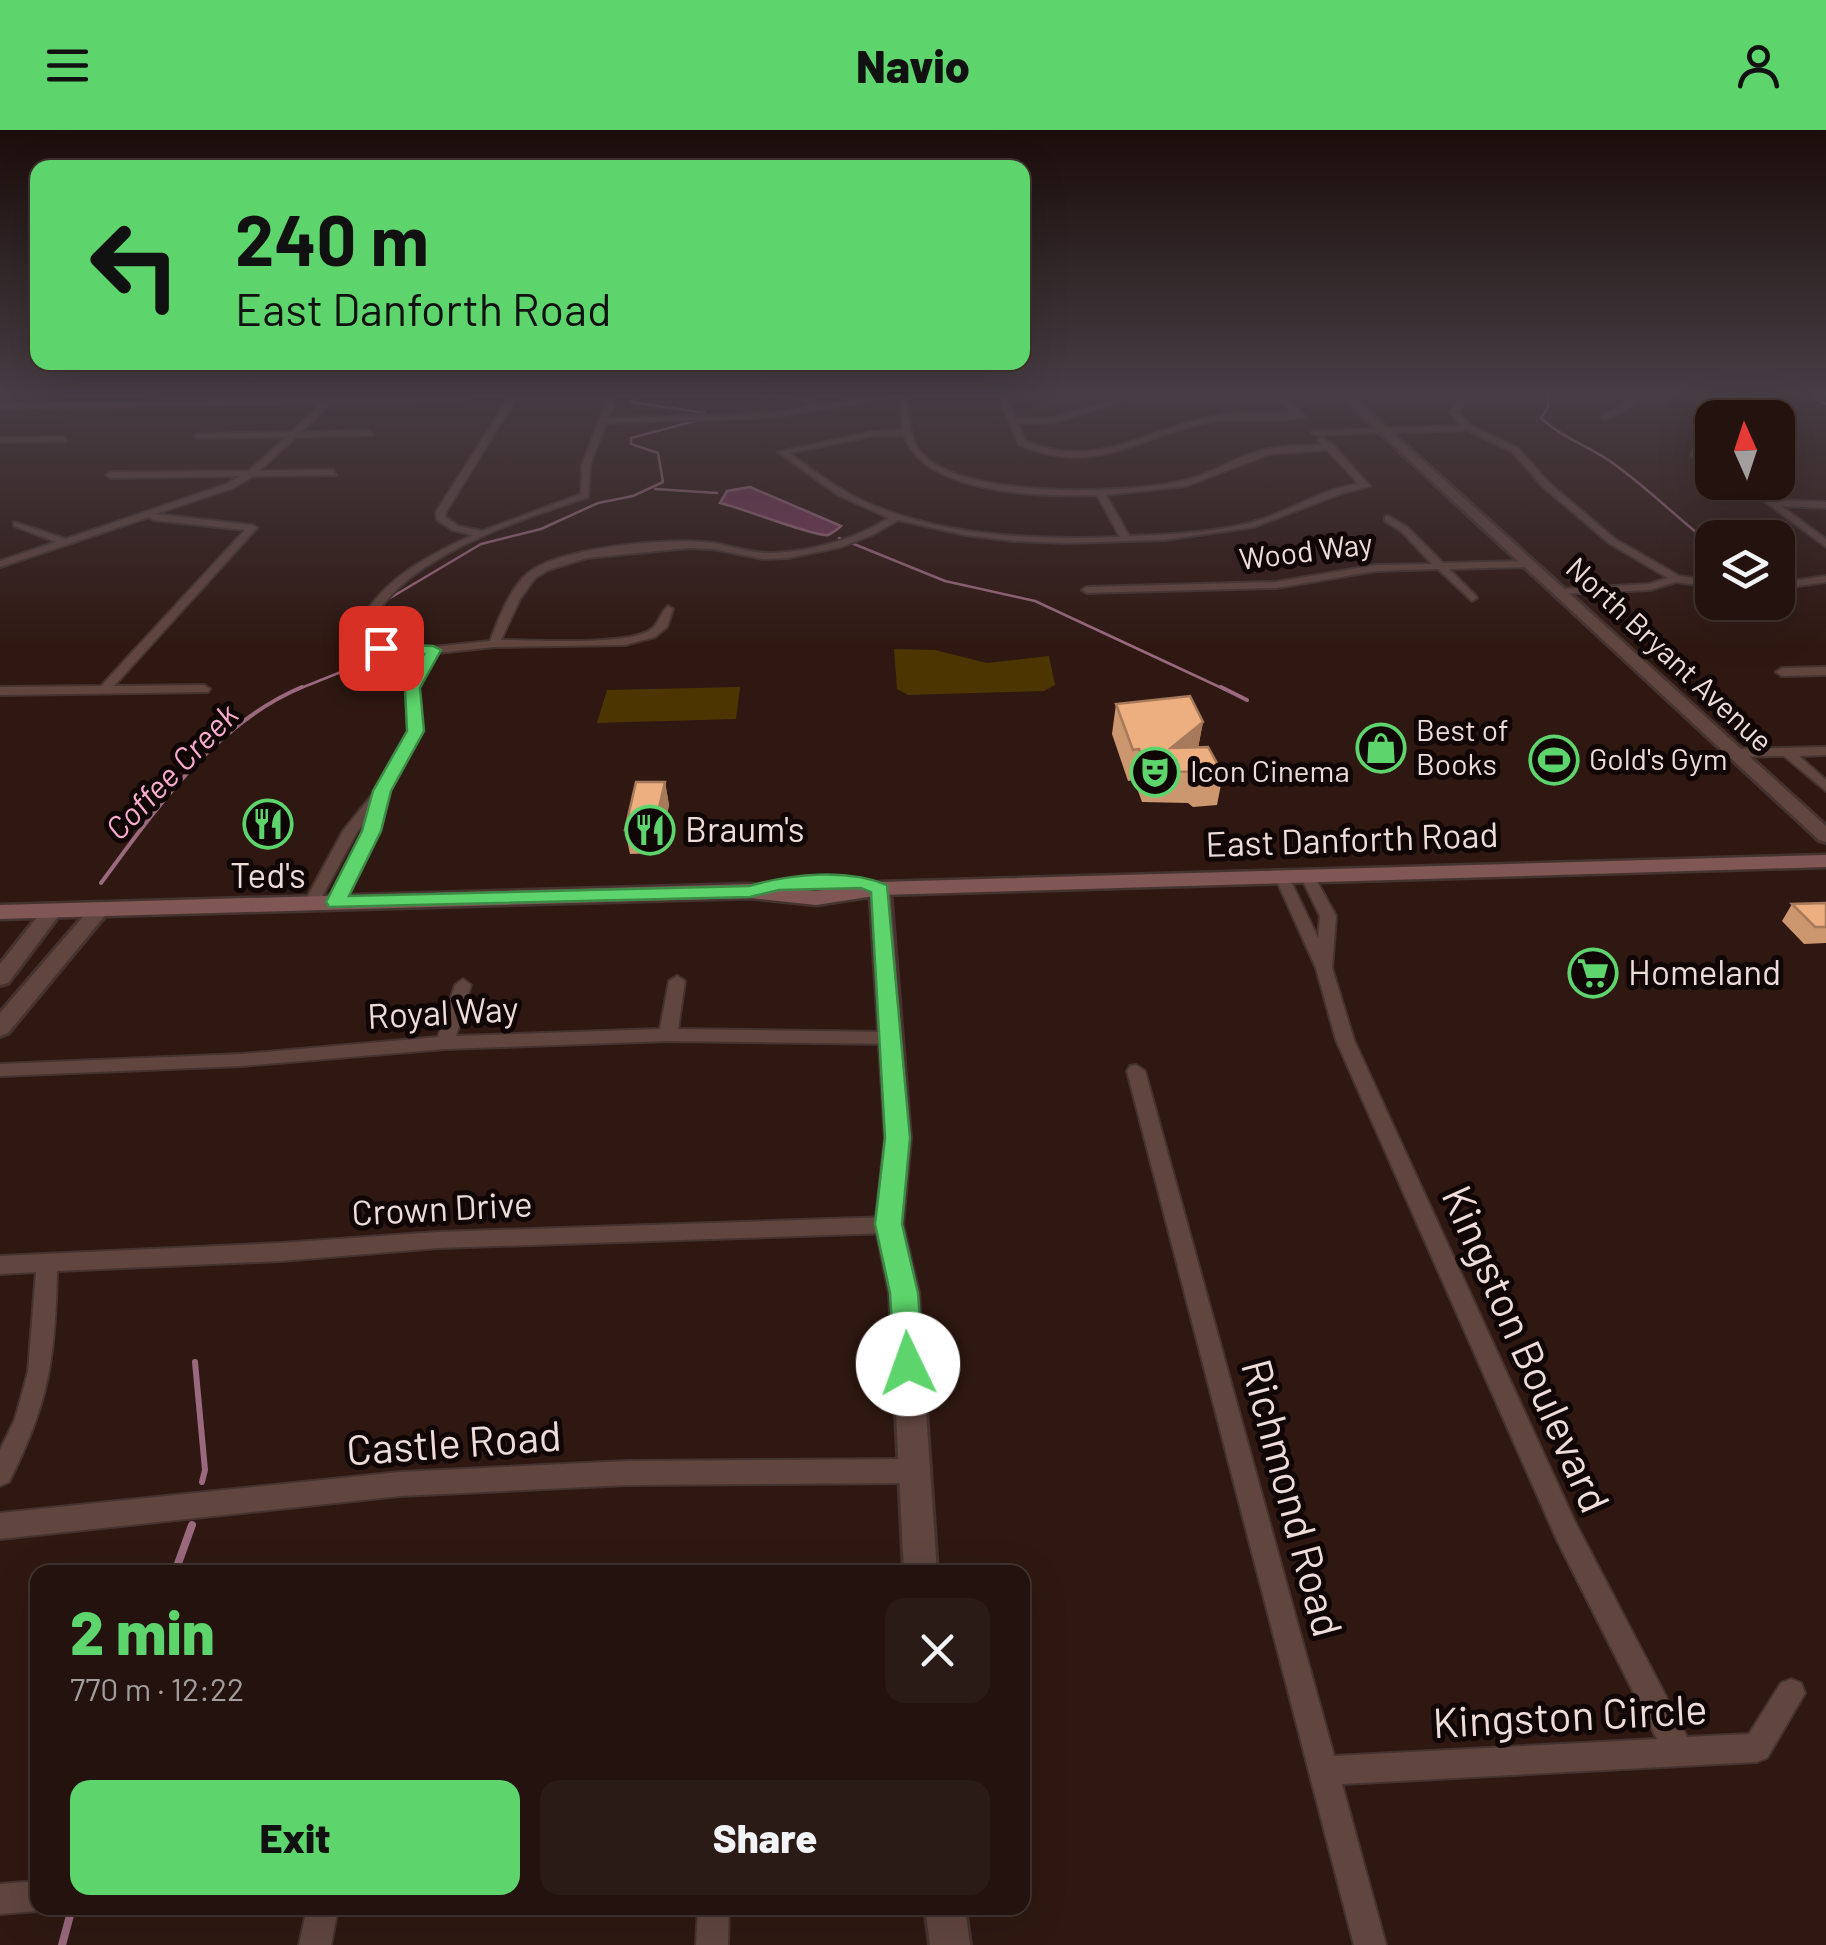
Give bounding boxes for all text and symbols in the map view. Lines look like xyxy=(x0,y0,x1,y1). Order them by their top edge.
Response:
icon: menu xyxy=(40,38,95,93)
text: Navio xyxy=(856,38,970,92)
icon: person xyxy=(1731,38,1786,93)
text: 240 m xyxy=(235,196,429,280)
icon: left xyxy=(70,200,200,330)
text: East Danforth Road xyxy=(235,281,612,335)
north arrow xyxy=(1695,400,1795,500)
map controls xyxy=(1695,400,1795,620)
button: layers xyxy=(1695,520,1795,620)
street label: Wood Way xyxy=(1237,524,1375,576)
street label: North Bryant Avenue xyxy=(1560,549,1781,758)
pin xyxy=(339,606,424,691)
icon: arrive xyxy=(354,621,409,676)
water label: Coffee Creek xyxy=(96,694,245,846)
place label: Best of Books xyxy=(1416,711,1509,781)
shop icon: Best of Books xyxy=(1355,722,1407,774)
sports icon: Gold's Gym xyxy=(1528,734,1580,786)
place label: Gold's Gym xyxy=(1589,740,1728,776)
theatre icon: Icon Cinema xyxy=(1129,746,1181,798)
place label: Icon Cinema xyxy=(1190,752,1350,788)
restaurant icon: Ted's xyxy=(242,798,294,850)
restaurant icon: Braum's xyxy=(624,804,676,856)
place label: Braum's xyxy=(685,807,805,849)
street label: East Danforth Road xyxy=(1205,812,1499,864)
place label: Ted's xyxy=(230,853,306,895)
supermarket icon: Homeland xyxy=(1567,947,1619,999)
place label: Homeland xyxy=(1628,950,1781,992)
street label: Royal Way xyxy=(366,986,520,1036)
street label: Kingston Boulevard xyxy=(1432,1177,1622,1520)
street label: Crown Drive xyxy=(350,1181,534,1233)
position arrow xyxy=(856,1312,960,1416)
street label: Richmond Road xyxy=(1233,1353,1355,1641)
street label: Castle Road xyxy=(345,1409,563,1473)
text: 2 min xyxy=(70,1595,215,1667)
button: close xyxy=(885,1598,990,1703)
text: 770 m · 12:22 xyxy=(70,1669,244,1707)
street label: Kingston Circle xyxy=(1431,1682,1709,1747)
button: Exit xyxy=(70,1780,520,1895)
button: Share xyxy=(540,1780,990,1895)

